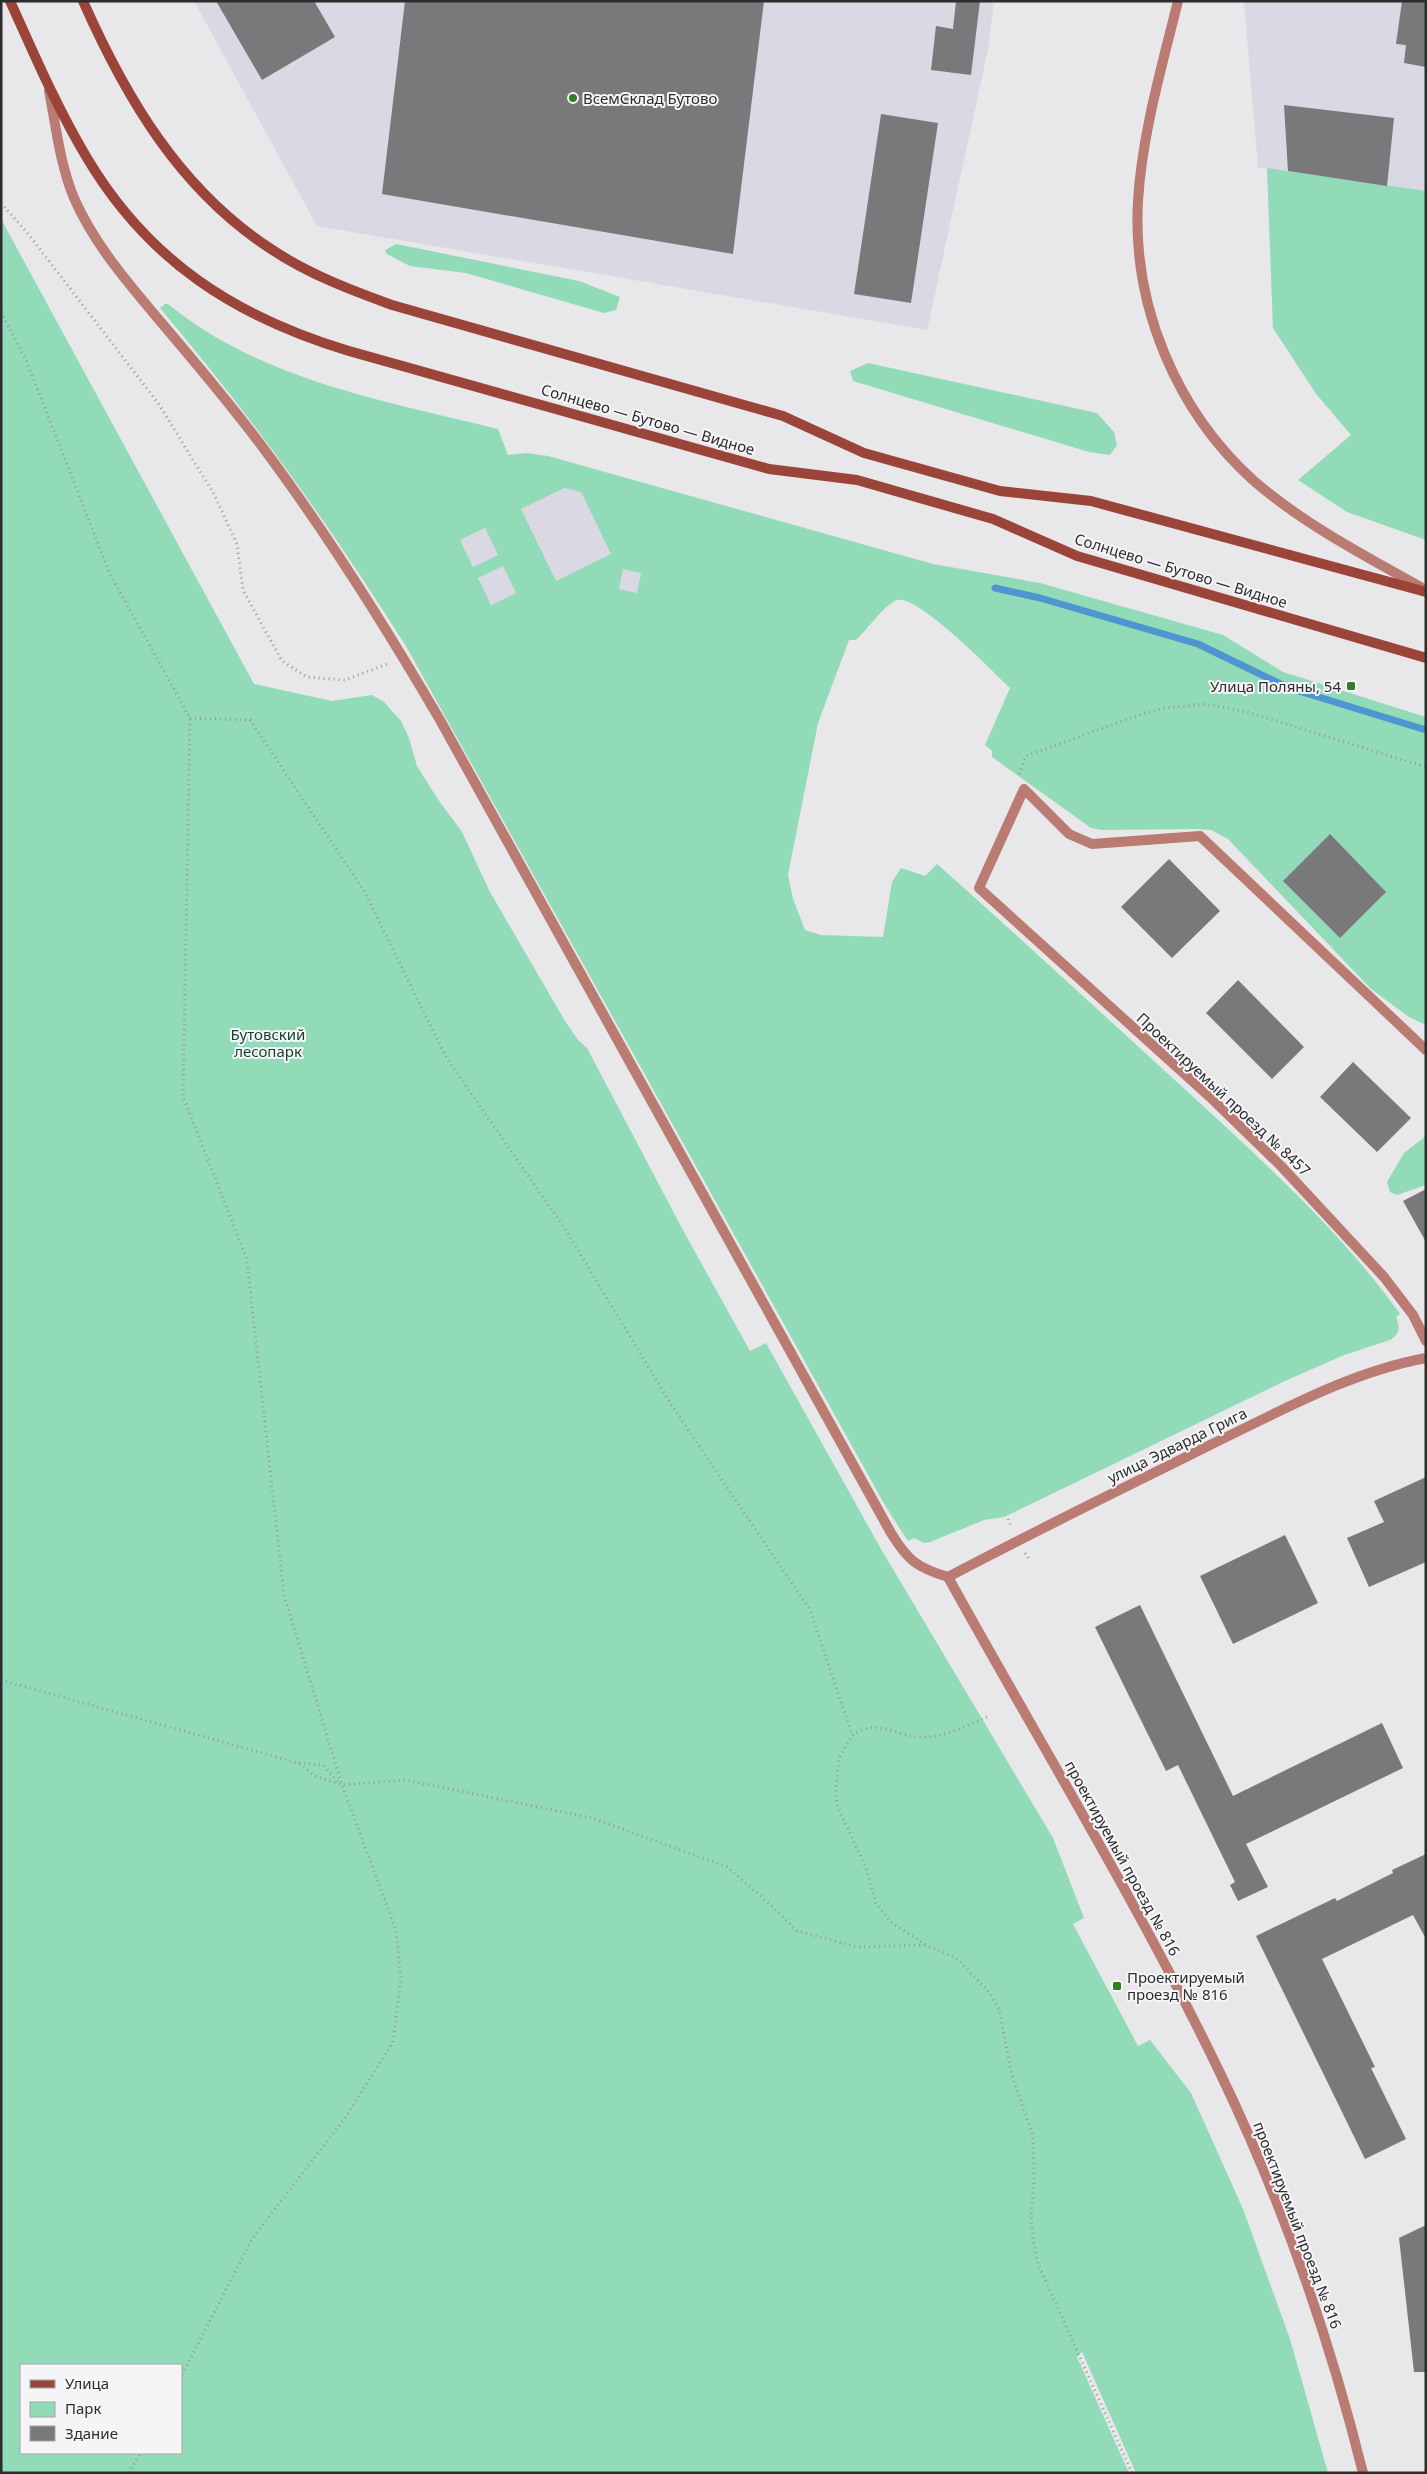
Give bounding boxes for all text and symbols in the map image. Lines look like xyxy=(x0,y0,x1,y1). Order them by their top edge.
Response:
place label: ВсемСклад Бутово xyxy=(583,88,717,108)
marker: ВсемСклад Бутово xyxy=(567,92,579,104)
street label: Солнцево — Бутово — Видное xyxy=(539,379,757,459)
street label: Солнцево — Бутово — Видное xyxy=(1072,528,1290,612)
place label: Улица Поляны, 54 xyxy=(1210,676,1341,696)
marker: Улица Поляны, 54 xyxy=(1345,680,1357,692)
street label: Проектируемый проезд № 8457 xyxy=(1133,1008,1315,1180)
park label: Бутовский лесопарк xyxy=(231,1024,305,1061)
street label: улица Эдварда Грига xyxy=(1104,1403,1250,1487)
street label: проектируемый проезд № 816 xyxy=(1061,1757,1185,1959)
place label: Проектируемый проезд № 816 xyxy=(1127,1967,1245,2004)
marker: Проектируемый проезд № 816 xyxy=(1111,1980,1123,1992)
street label: проектируемый проезд № 816 xyxy=(1249,2118,1347,2332)
legend xyxy=(20,2364,182,2454)
text: Улица xyxy=(65,2373,109,2393)
text: Парк xyxy=(65,2398,101,2418)
text: Здание xyxy=(65,2423,118,2443)

